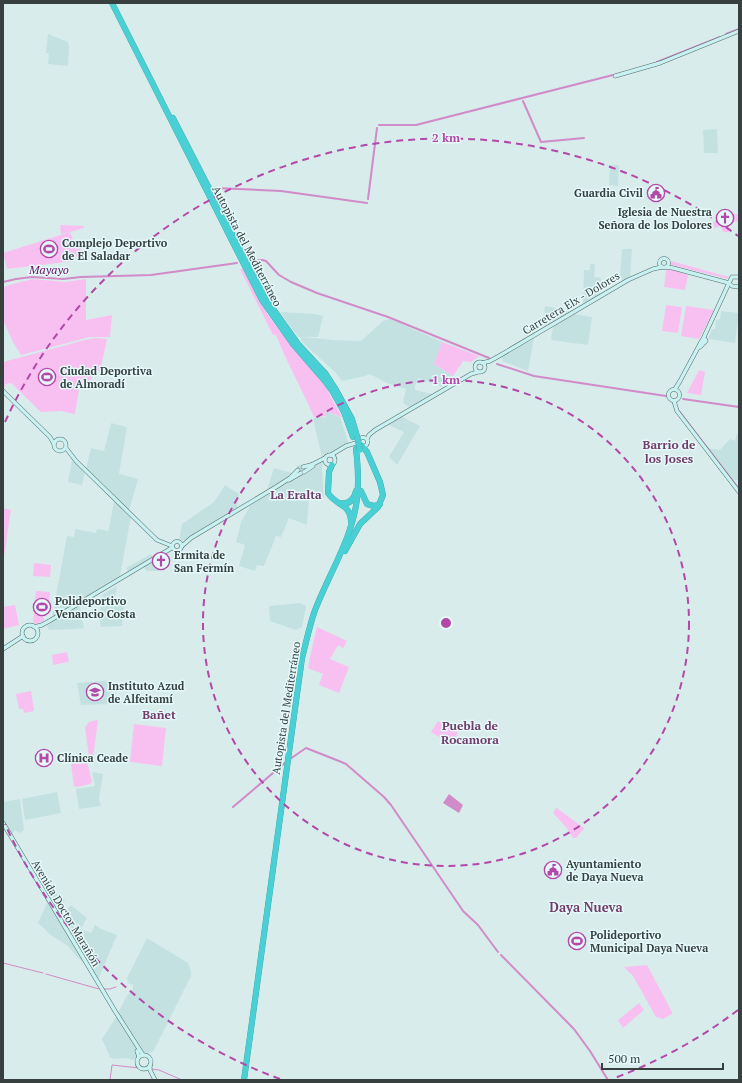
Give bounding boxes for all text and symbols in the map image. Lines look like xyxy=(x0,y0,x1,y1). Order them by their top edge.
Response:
text: 2 km xyxy=(432,130,460,145)
street label: Autopista del Mediterráneo xyxy=(209,183,285,309)
public building icon: Guardia Civil xyxy=(646,183,666,203)
place label: Guardia Civil xyxy=(574,186,643,200)
place label: Iglesia de Nuestra Señora de los Dolores xyxy=(598,205,712,232)
church icon: Iglesia de Nuestra Señora de los Dolores xyxy=(715,208,735,228)
place label: Complejo Deportivo de El Saladar xyxy=(62,236,168,263)
sports icon: Complejo Deportivo de El Saladar xyxy=(39,239,59,259)
water label: Mayayo xyxy=(28,262,69,277)
street label: Carretera Elx - Dolores xyxy=(520,268,622,338)
place label: Ciudad Deportiva de Almoradí xyxy=(60,364,152,391)
sports icon: Ciudad Deportiva de Almoradí xyxy=(37,367,57,387)
text: 1 km xyxy=(432,372,460,387)
district label: Barrio de los Joses xyxy=(643,437,696,466)
district label: La Eralta xyxy=(270,487,322,502)
place label: Ermita de San Fermín xyxy=(174,548,234,575)
church icon: Ermita de San Fermín xyxy=(151,551,171,571)
place label: Polideportivo Venancio Costa xyxy=(55,594,136,621)
sports icon: Polideportivo Venancio Costa xyxy=(32,597,52,617)
centre of rings xyxy=(439,616,453,630)
street label: Autopista del Mediterráneo xyxy=(269,640,303,776)
place label: Instituto Azud de Alfeitamí xyxy=(108,679,185,706)
school or university icon: Instituto Azud de Alfeitamí xyxy=(85,682,105,702)
district label: Bañet xyxy=(142,707,176,722)
district label: Puebla de Rocamora xyxy=(441,718,499,747)
hospital icon: Clínica Ceade xyxy=(34,748,54,768)
place label: Clínica Ceade xyxy=(57,751,128,765)
street label: Avenida Doctor Marañón xyxy=(29,857,104,969)
place label: Ayuntamiento de Daya Nueva xyxy=(566,857,644,884)
public building icon: Ayuntamiento de Daya Nueva xyxy=(543,860,563,880)
district label: Daya Nueva xyxy=(549,898,623,916)
place label: Polideportivo Municipal Daya Nueva xyxy=(590,928,708,955)
sports icon: Polideportivo Municipal Daya Nueva xyxy=(567,931,587,951)
scale bar xyxy=(602,1045,723,1071)
text: 500 m xyxy=(608,1051,641,1066)

